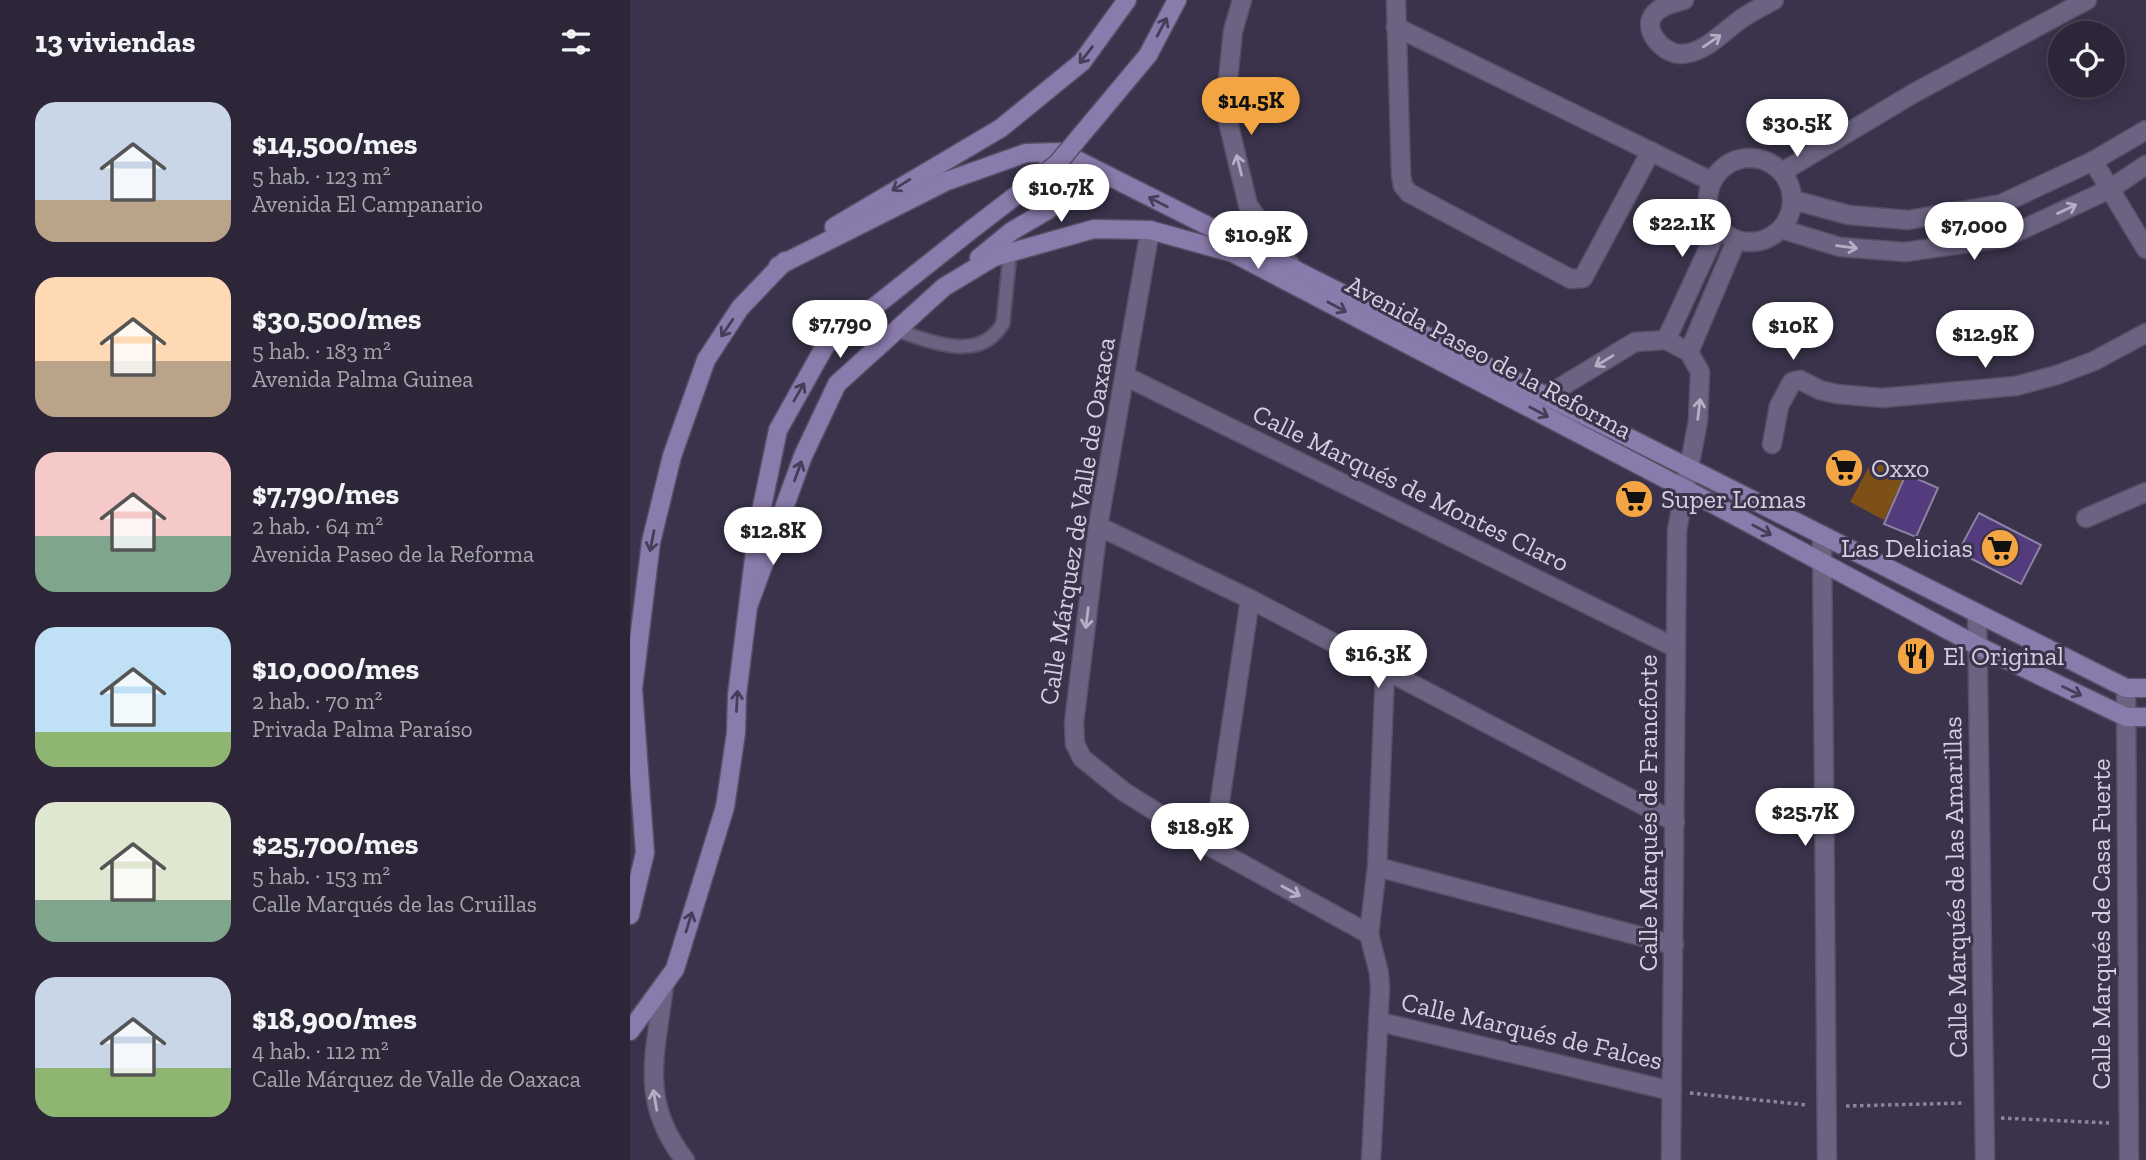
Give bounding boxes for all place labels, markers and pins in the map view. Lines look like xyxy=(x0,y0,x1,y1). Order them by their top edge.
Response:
pin: $14.5K xyxy=(1194,78,1308,137)
pin: $30.5K xyxy=(1740,100,1854,159)
pin: $10.7K xyxy=(1004,164,1118,224)
pin: $22.1K xyxy=(1625,200,1739,259)
pin: $7,000 xyxy=(1917,202,2031,262)
pin: $10.9K xyxy=(1201,212,1315,271)
pin: $7,790 xyxy=(783,300,897,360)
pin: $10K xyxy=(1752,302,1834,362)
pin: $12.9K xyxy=(1928,310,2042,370)
supermarket icon: Oxxo xyxy=(1823,447,1865,489)
place label: Oxxo xyxy=(1871,452,1929,484)
supermarket icon: Super Lomas xyxy=(1613,478,1655,520)
place label: Super Lomas xyxy=(1661,483,1806,515)
pin: $12.8K xyxy=(716,508,830,567)
supermarket icon: Las Delicias xyxy=(1979,527,2021,569)
place label: Las Delicias xyxy=(1841,532,1973,564)
pin: $16.3K xyxy=(1321,630,1435,690)
restaurant icon: El Original xyxy=(1895,635,1937,677)
place label: El Original xyxy=(1943,640,2064,672)
pin: $25.7K xyxy=(1748,788,1862,848)
pin: $18.9K xyxy=(1143,804,1257,863)

